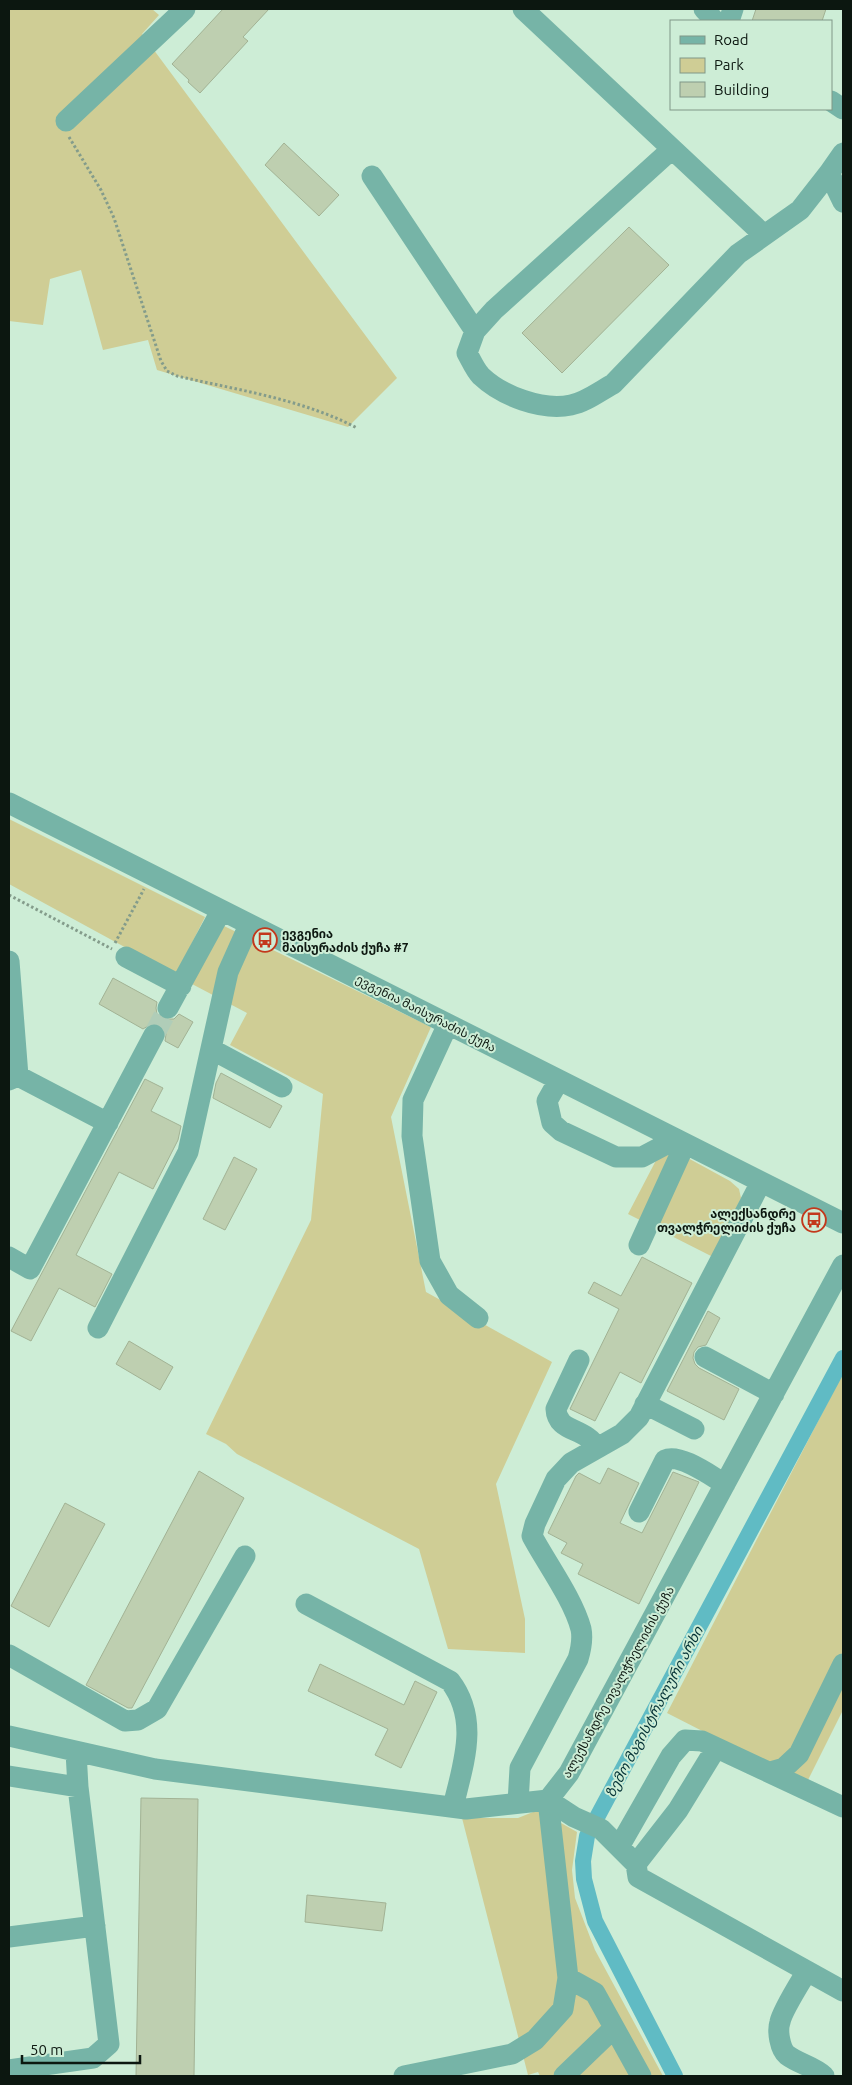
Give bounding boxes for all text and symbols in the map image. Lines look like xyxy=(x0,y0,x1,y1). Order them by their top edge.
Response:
legend xyxy=(670,20,832,110)
text: Road xyxy=(714,31,749,48)
text: Park xyxy=(714,56,744,73)
text: Building xyxy=(714,81,769,98)
bus stop icon: ევგენია მაისურაძის ქუჩა #7 xyxy=(252,927,278,953)
place label: ევგენია მაისურაძის ქუჩა #7 xyxy=(282,927,409,955)
street label: ევგენია მაისურაძის ქუჩა xyxy=(353,972,498,1055)
place label: ალექსანდრე თვალჭრელიძის ქუჩა xyxy=(657,1207,796,1236)
bus stop icon: ალექსანდრე თვალჭრელიძის ქუჩა xyxy=(801,1207,827,1233)
street label: ალექსანდრე თვალჭრელიძის ქუჩა xyxy=(560,1584,678,1781)
water label: ზემო მაგისტრალური არხი xyxy=(602,1623,707,1801)
scale bar xyxy=(22,2032,140,2064)
text: 50 m xyxy=(30,2041,63,2058)

